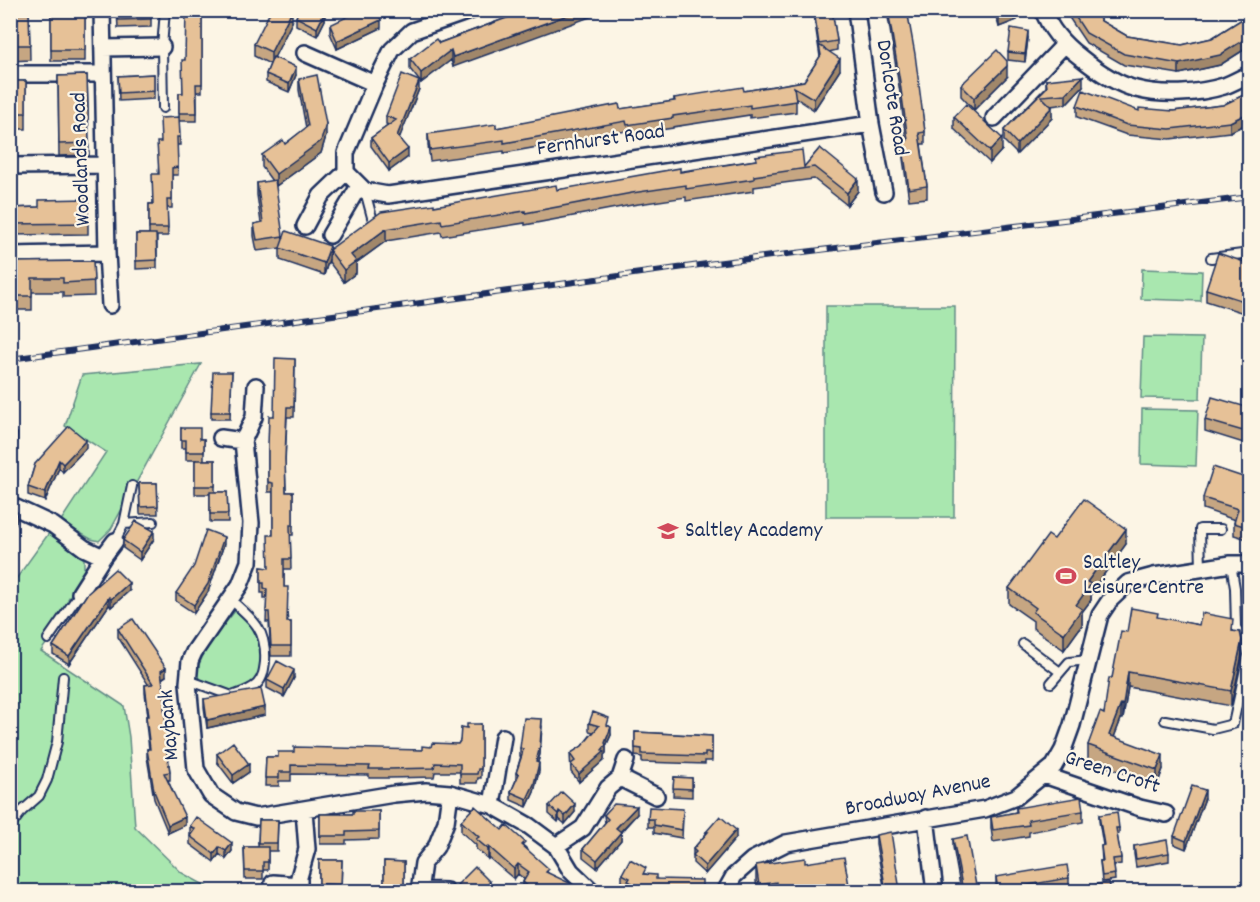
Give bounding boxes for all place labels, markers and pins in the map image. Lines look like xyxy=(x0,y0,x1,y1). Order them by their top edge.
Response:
place label: Saltley Academy xyxy=(685,516,824,547)
school or university icon: Saltley Academy xyxy=(656,519,680,543)
place label: Saltley Leisure Centre xyxy=(1083,548,1204,604)
sports icon: Saltley Leisure Centre xyxy=(1054,564,1078,588)

